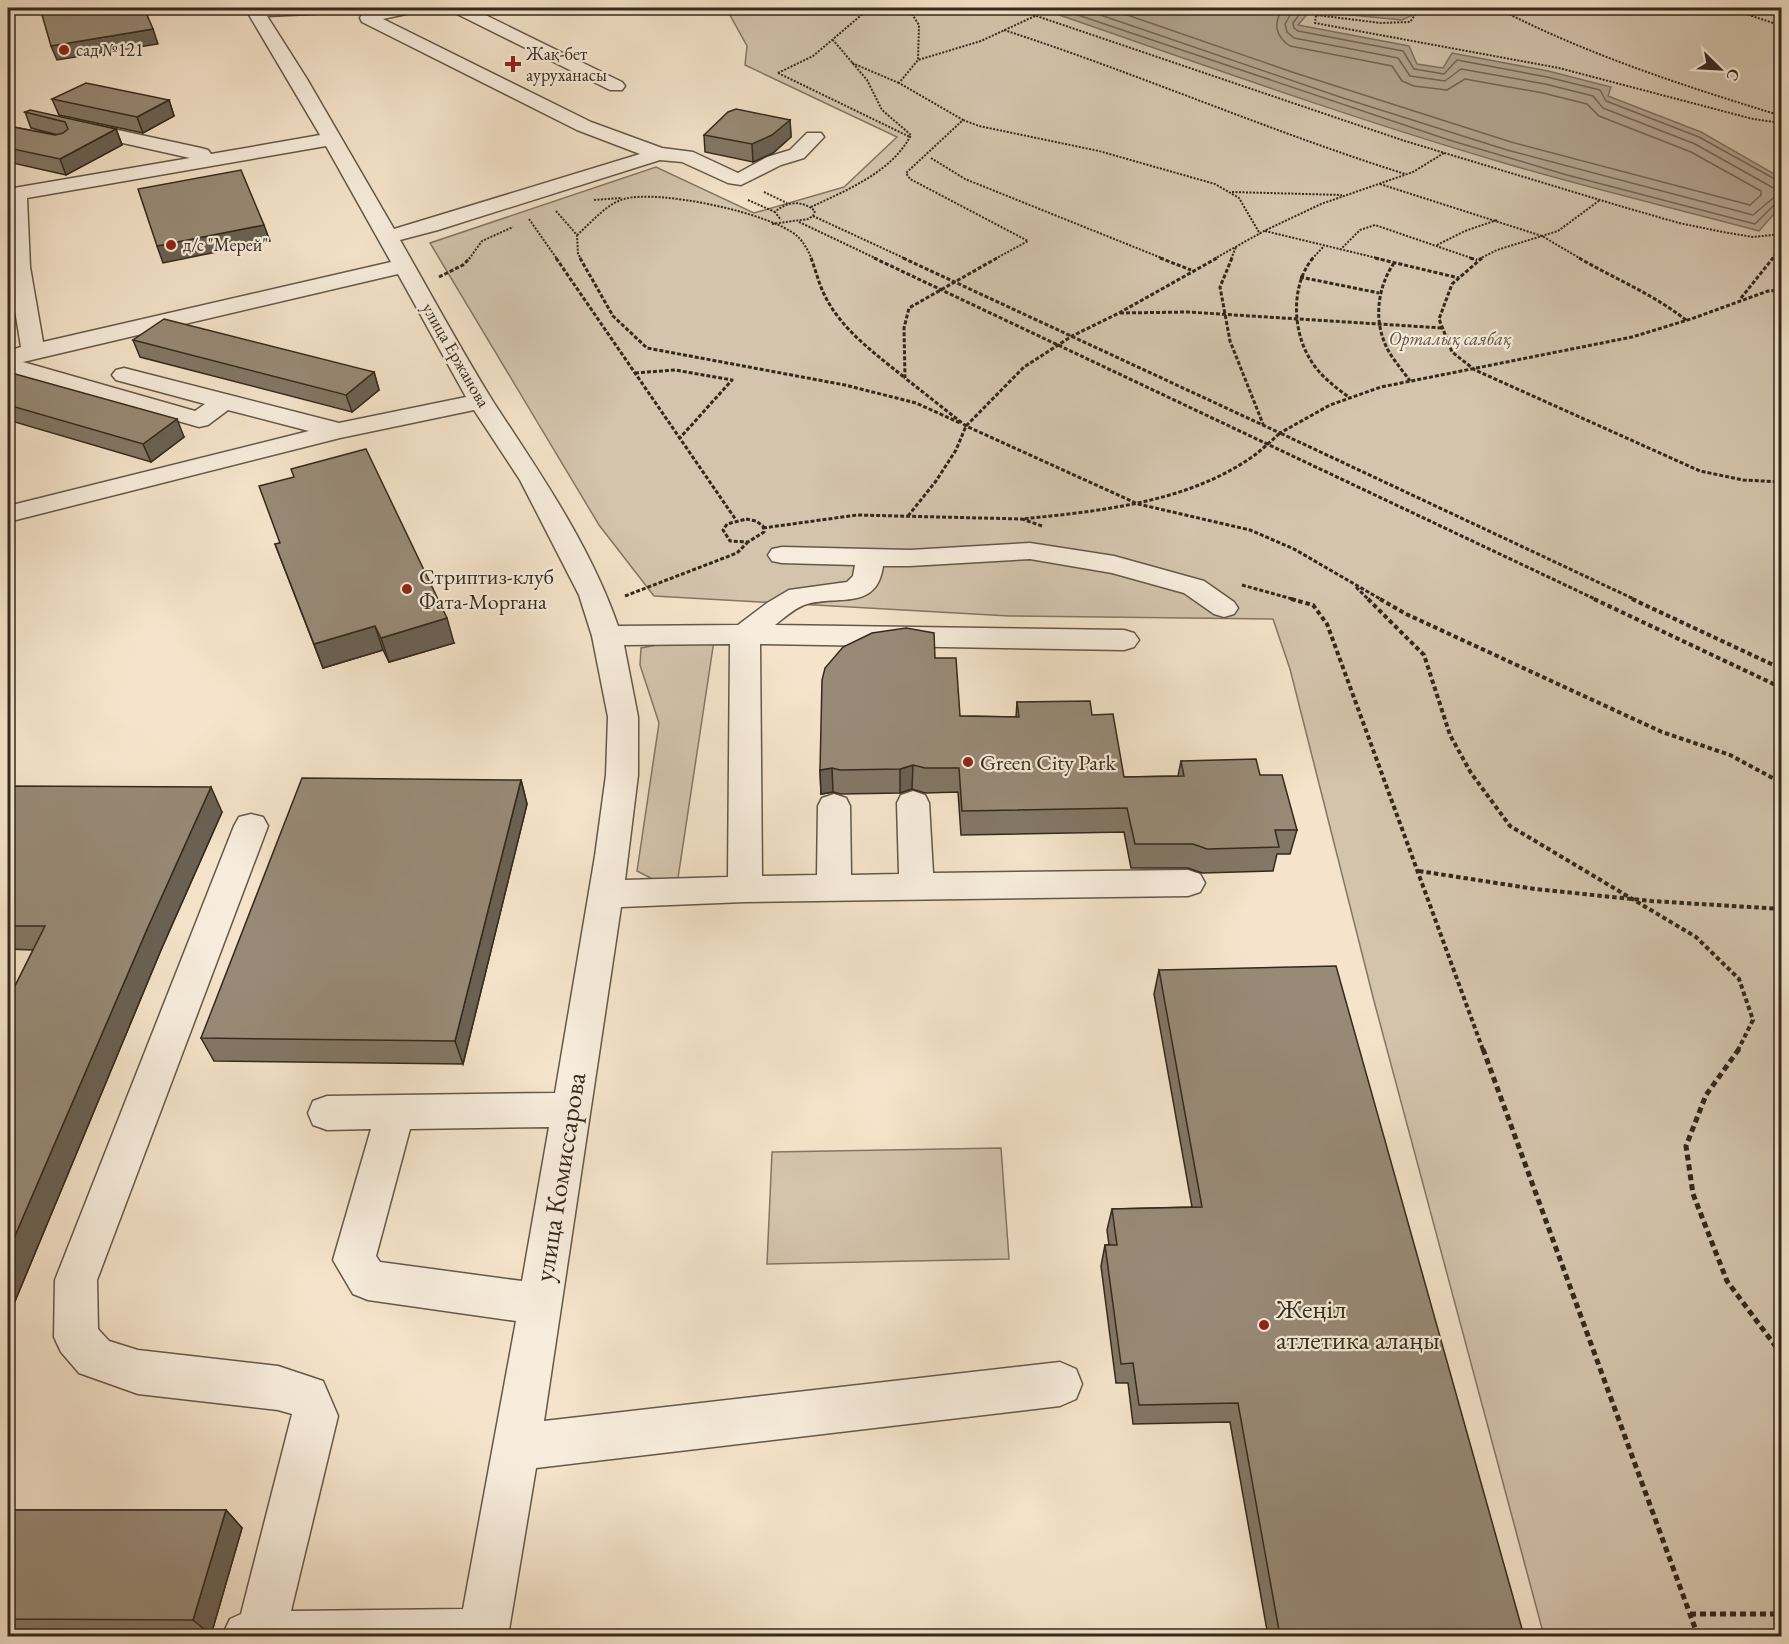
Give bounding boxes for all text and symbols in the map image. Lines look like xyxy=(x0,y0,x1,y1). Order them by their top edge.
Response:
place label: сад №121 xyxy=(76,38,144,61)
north arrow xyxy=(1690,39,1750,99)
place label: Жақ-бет ауруханасы xyxy=(525,42,607,86)
marker: сад №121 xyxy=(57,43,71,57)
marker: Жақ-бет ауруханасы xyxy=(504,55,522,73)
text: С xyxy=(1721,65,1745,84)
place label: д/с "Мерей" xyxy=(183,233,268,256)
marker: д/с "Мерей" xyxy=(164,238,178,252)
street label: улица Ержанова xyxy=(417,298,496,412)
park label: Орталық саябақ xyxy=(1389,327,1512,351)
place label: Стриптиз-клуб Фата-Моргана xyxy=(419,562,554,616)
marker: Стриптиз-клуб Фата-Моргана xyxy=(400,582,414,596)
place label: Green City Park xyxy=(980,748,1116,777)
marker: Green City Park xyxy=(961,755,975,769)
street label: улица Комиссарова xyxy=(526,1070,593,1284)
place label: Жеңіл атлетика алаңы xyxy=(1275,1291,1440,1357)
marker: Жеңіл атлетика алаңы xyxy=(1257,1318,1271,1332)

